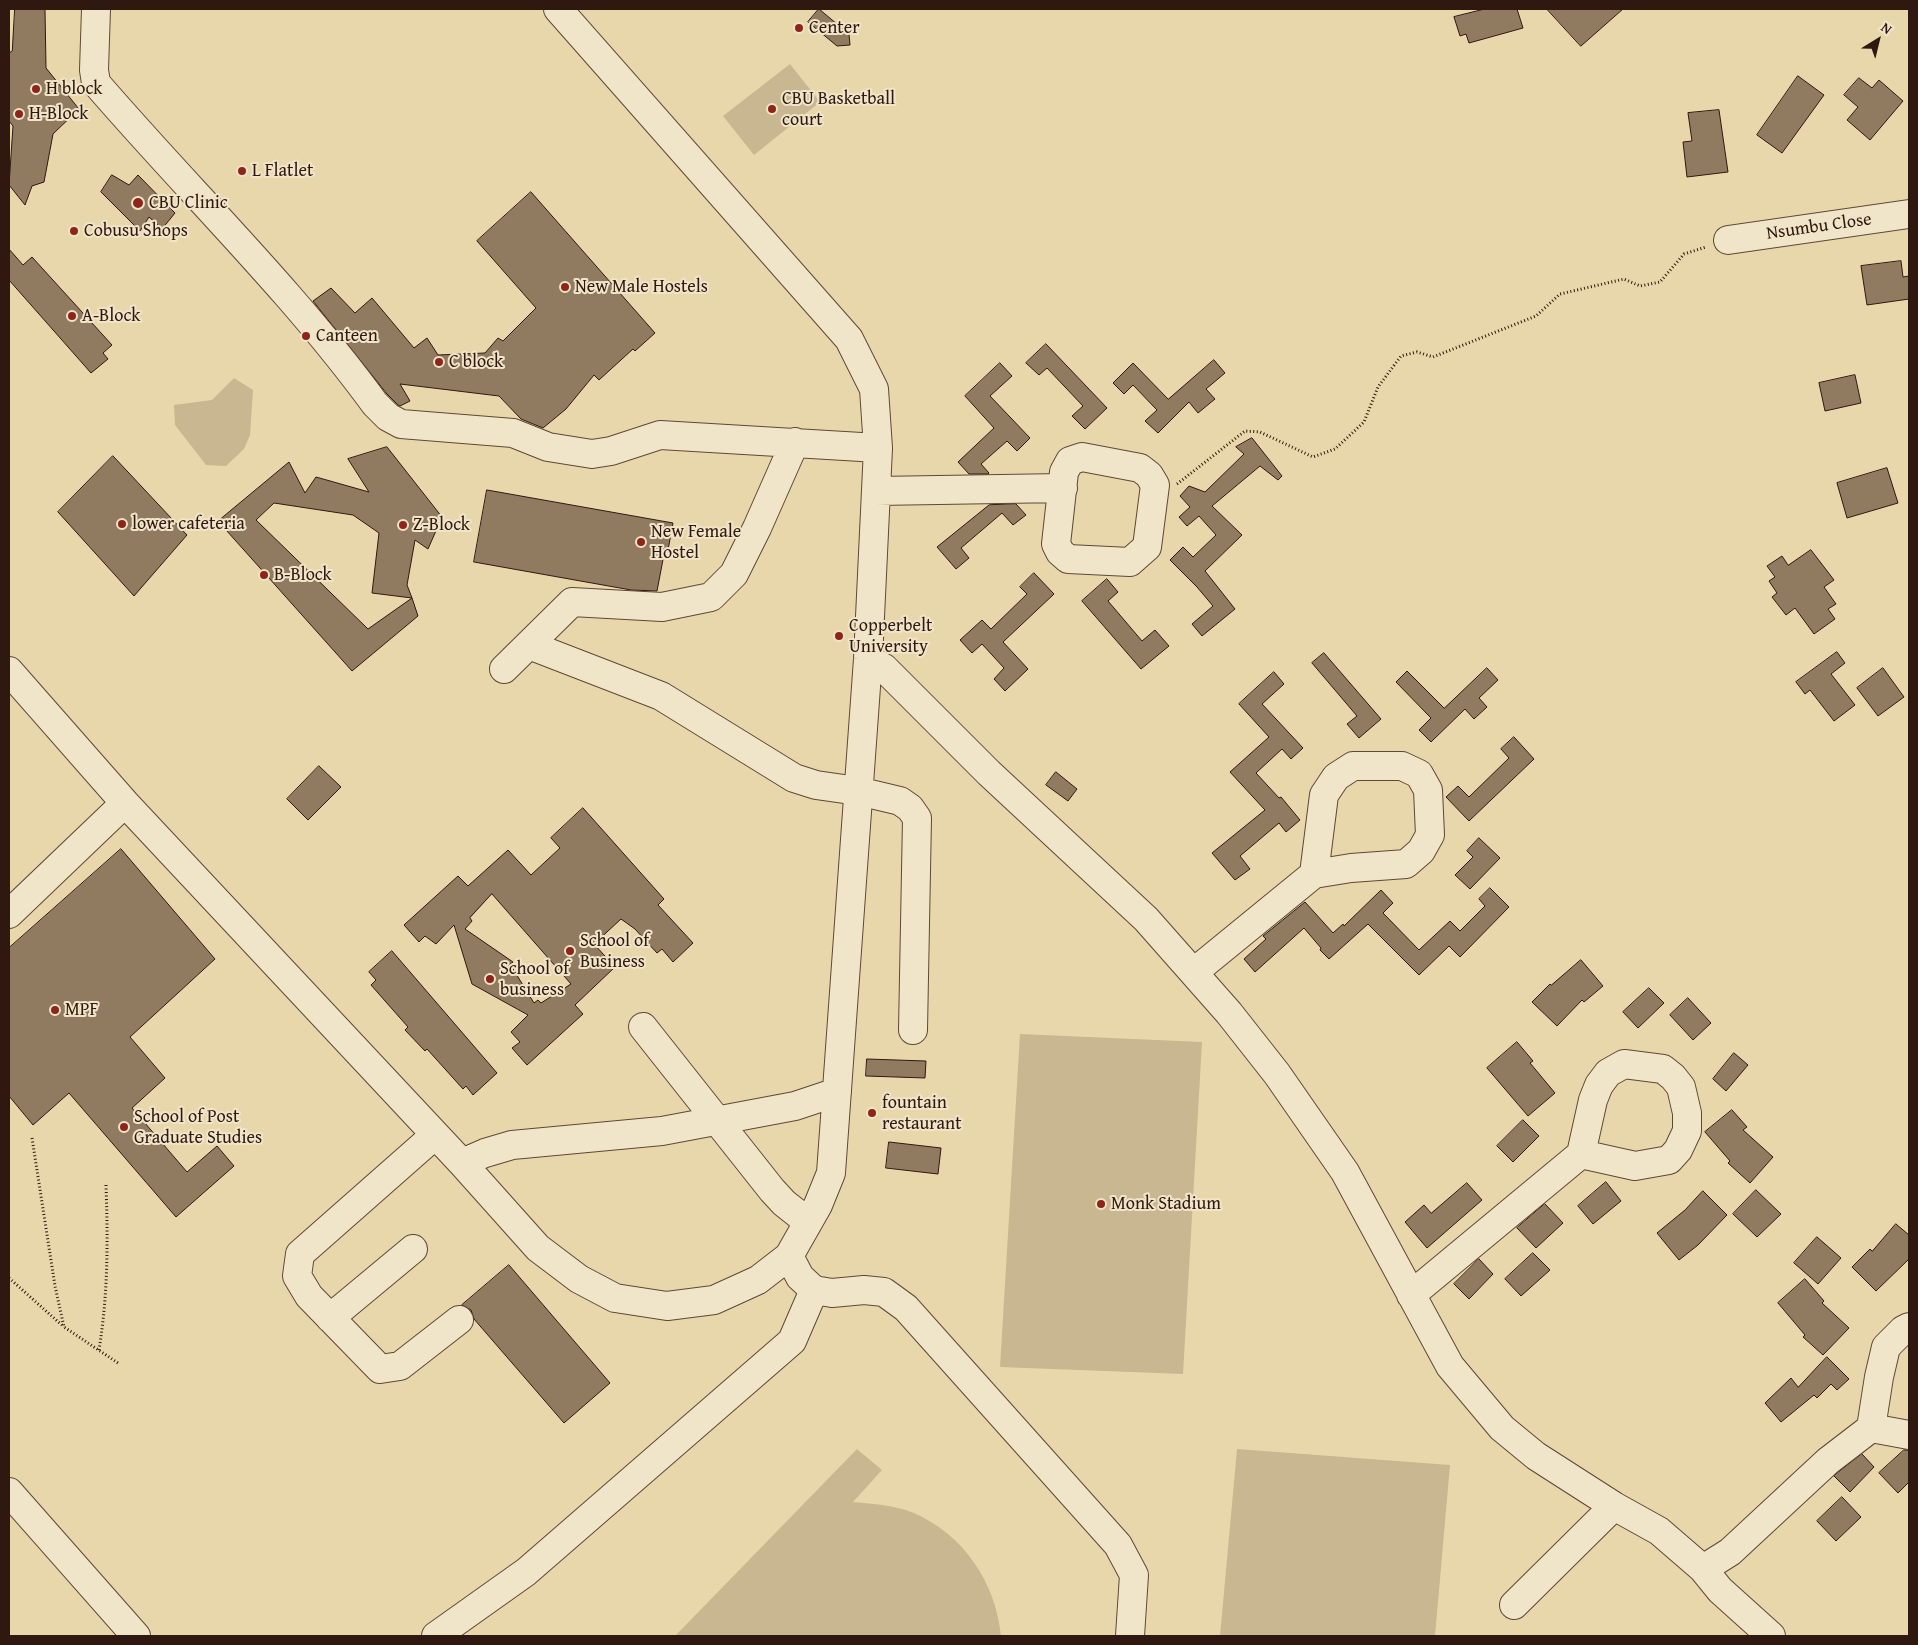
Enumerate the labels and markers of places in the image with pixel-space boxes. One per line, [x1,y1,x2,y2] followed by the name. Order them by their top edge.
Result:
[809,17,860,39] place label: Center
[793,22,805,34] marker: Center
[46,78,102,100] place label: H block
[30,83,42,95] marker: H block
[782,88,895,130] place label: CBU Basketball court
[29,103,88,125] place label: H-Block
[766,103,778,115] marker: CBU Basketball court
[13,108,25,120] marker: H-Block
[252,160,313,182] place label: L Flatlet
[236,165,248,177] marker: L Flatlet
[149,192,228,214] place label: CBU Clinic
[131,196,145,210] marker: CBU Clinic
[84,220,188,242] place label: Cobusu Shops
[68,225,80,237] marker: Cobusu Shops
[575,276,708,298] place label: New Male Hostels
[559,281,571,293] marker: New Male Hostels
[82,305,140,327] place label: A-Block
[66,310,78,322] marker: A-Block
[316,325,378,347] place label: Canteen
[300,330,312,342] marker: Canteen
[449,351,503,373] place label: C block
[433,356,445,368] marker: C block
[132,513,245,535] place label: lower cafeteria
[413,514,470,536] place label: Z-Block
[116,518,128,530] marker: lower cafeteria
[397,519,409,531] marker: Z-Block
[651,521,741,564] place label: New Female Hostel
[635,536,647,548] marker: New Female Hostel
[274,564,332,586] place label: B-Block
[258,569,270,581] marker: B-Block
[849,615,932,658] place label: Copperbelt University
[833,630,845,642] marker: Copperbelt University
[580,930,649,972] place label: School of Business
[564,945,576,957] marker: School of Business
[500,958,569,1001] place label: School of business
[484,973,496,985] marker: School of business
[65,999,98,1021] place label: MPF
[49,1004,61,1016] marker: MPF
[882,1092,962,1134] place label: fountain restaurant
[134,1106,262,1148] place label: School of Post Graduate Studies
[866,1107,878,1119] marker: fountain restaurant
[118,1121,130,1133] marker: School of Post Graduate Studies
[1111,1193,1221,1215] place label: Monk Stadium
[1095,1198,1107,1210] marker: Monk Stadium

